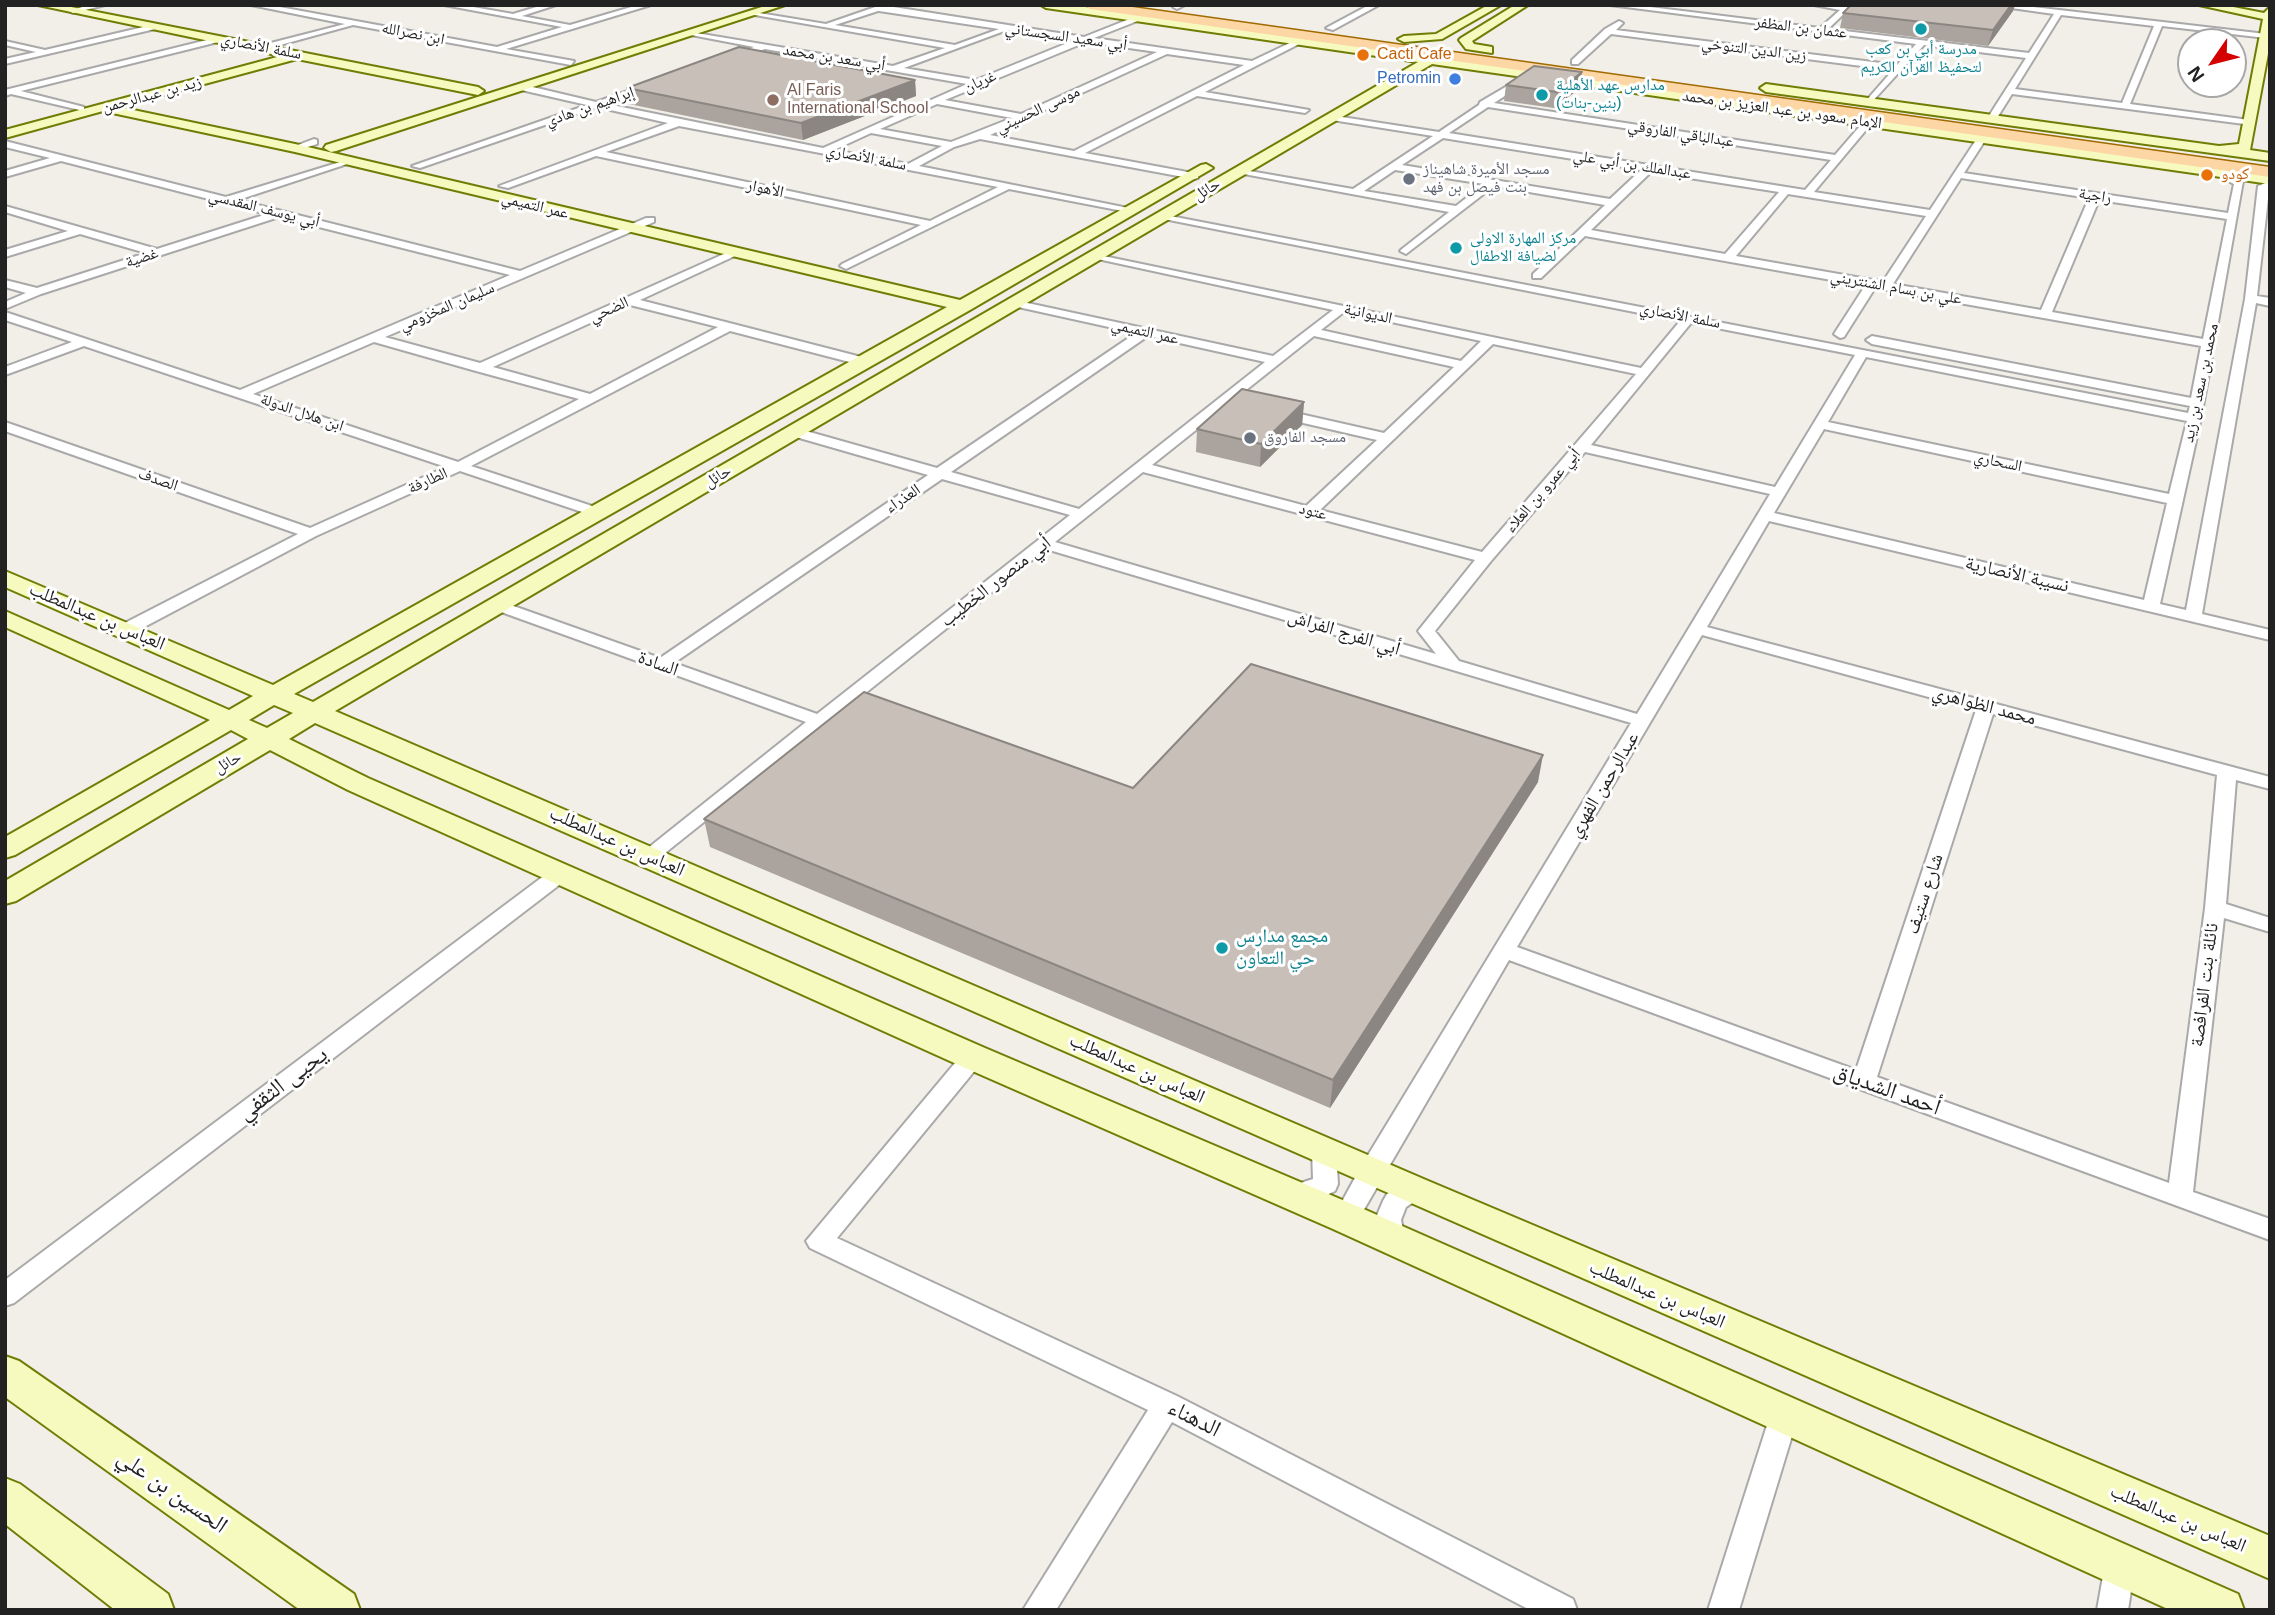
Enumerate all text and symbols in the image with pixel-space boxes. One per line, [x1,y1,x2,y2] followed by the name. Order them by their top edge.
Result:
[1754,13,1848,43] street label: عثمان بن المظفر
[380,19,446,49] street label: ابن نصرالله
[1004,19,1128,55] street label: أبي سعيد السجستاني
[1913,21,1929,37] marker: مدرسة أبي بن كعب لتحفيظ القرآن الكريم
[2177,28,2247,98] north arrow
[219,30,303,64] street label: سلمة الأنصاري
[1700,34,1808,66] street label: زين الدين التنوخي
[782,40,886,76] street label: أبي سعد بن محمد
[1860,40,1982,78] place label: مدرسة أبي بن كعب لتحفيظ القرآن الكريم
[1377,45,1452,65] place label: Cacti Cafe
[1355,47,1371,63] marker: Cacti Cafe
[2183,63,2209,86] text: N
[961,67,999,97] street label: غريان
[1377,69,1441,89] place label: Petromin
[1447,71,1463,87] marker: Petromin
[100,73,204,117] street label: زيد بن عبدالرحمن
[1556,76,1665,114] place label: مدارس عهد الأهلية (بنين-بنات)
[787,81,928,119] place label: Al Faris International School
[993,82,1083,138] street label: موسى الحسيني
[543,83,637,131] street label: إبراهيم بن هادي
[1681,86,1883,134] street label: الإمام سعود بن عبد العزيز بن محمد
[1534,87,1550,103] marker: مدارس عهد الأهلية (بنين-بنات)
[765,92,781,108] marker: Al Faris International School
[1627,116,1735,152] street label: عبدالباقي الفاروقي
[824,141,908,175] street label: سلمة الأنصاري
[1572,146,1692,184] street label: عبدالملك بن أبي علي
[1423,160,1550,198] place label: مسجد الأميرة شاهيناز بنت فيصل بن فهد
[2221,165,2249,185] place label: كودو
[2199,167,2215,183] marker: كودو
[1401,171,1417,187] marker: مسجد الأميرة شاهيناز بنت فيصل بن فهد
[1190,175,1224,205] street label: حائل
[745,176,785,202] street label: الأهوار
[2077,184,2113,208] street label: راجية
[206,186,322,232] street label: أبي يوسف المقدسي
[499,188,571,224] street label: عمر التميمي
[1470,229,1576,267] place label: مركز المهارة الاولى لضيافة الاطفال
[1448,240,1464,256] marker: مركز المهارة الاولى لضيافة الاطفال
[123,244,161,272] street label: غضية
[1829,267,1963,309] street label: علي بن بسام الشنتريني
[397,278,497,336] street label: سليمان المخزومي
[586,293,632,327] street label: الضحي
[1638,299,1722,333] street label: سلمة الأنصاري
[1342,300,1394,328] street label: الديوانية
[1109,315,1181,349] street label: عمر التميمي
[2179,322,2223,444] street label: محمد بن سعد بن زيد
[258,390,346,436] street label: ابن هلال الدولة
[1264,428,1346,448] place label: مسجد الفاروق
[1242,430,1258,446] marker: مسجد الفاروق
[1501,445,1585,537] street label: أبي عمرو بن العلاء
[1972,448,2024,476] street label: السحاري
[701,462,735,492] street label: حائل
[136,464,180,496] street label: الصدف
[405,464,451,498] street label: الطارفة
[882,480,924,518] street label: العذراء
[1297,499,1329,525] street label: عتود
[936,532,1056,632] street label: أبي منصور الخطيب
[1963,552,2071,598] street label: نسيبة الأنصارية
[26,578,168,656] street label: العباس بن عبدالمطلب
[1285,605,1403,661] street label: أبي الفرج الفراش
[635,646,681,682] street label: السادة
[1930,681,2038,731] street label: محمد الظواهري
[1564,728,1644,842] street label: عبدالرحمن الفهري
[211,748,245,778] street label: حائل
[546,802,688,882] street label: العباس بن عبدالمطلب
[1901,851,1949,937] street label: شارع ستيف
[2186,922,2224,1048] street label: نائلة بنت الفرافصة
[1236,926,1328,970] place label: مجمع مدارس حي التعاون
[1214,940,1230,956] marker: مجمع مدارس حي التعاون
[1066,1029,1208,1109] street label: العباس بن عبدالمطلب
[232,1041,334,1127] street label: يحيى الثقفي
[1830,1058,1944,1122] street label: أحمد الشدياق
[1586,1256,1728,1334] street label: العباس بن عبدالمطلب
[1163,1394,1225,1444] street label: الدهناء
[112,1444,232,1540] street label: الحسين بن علي
[2107,1480,2249,1558] street label: العباس بن عبدالمطلب

